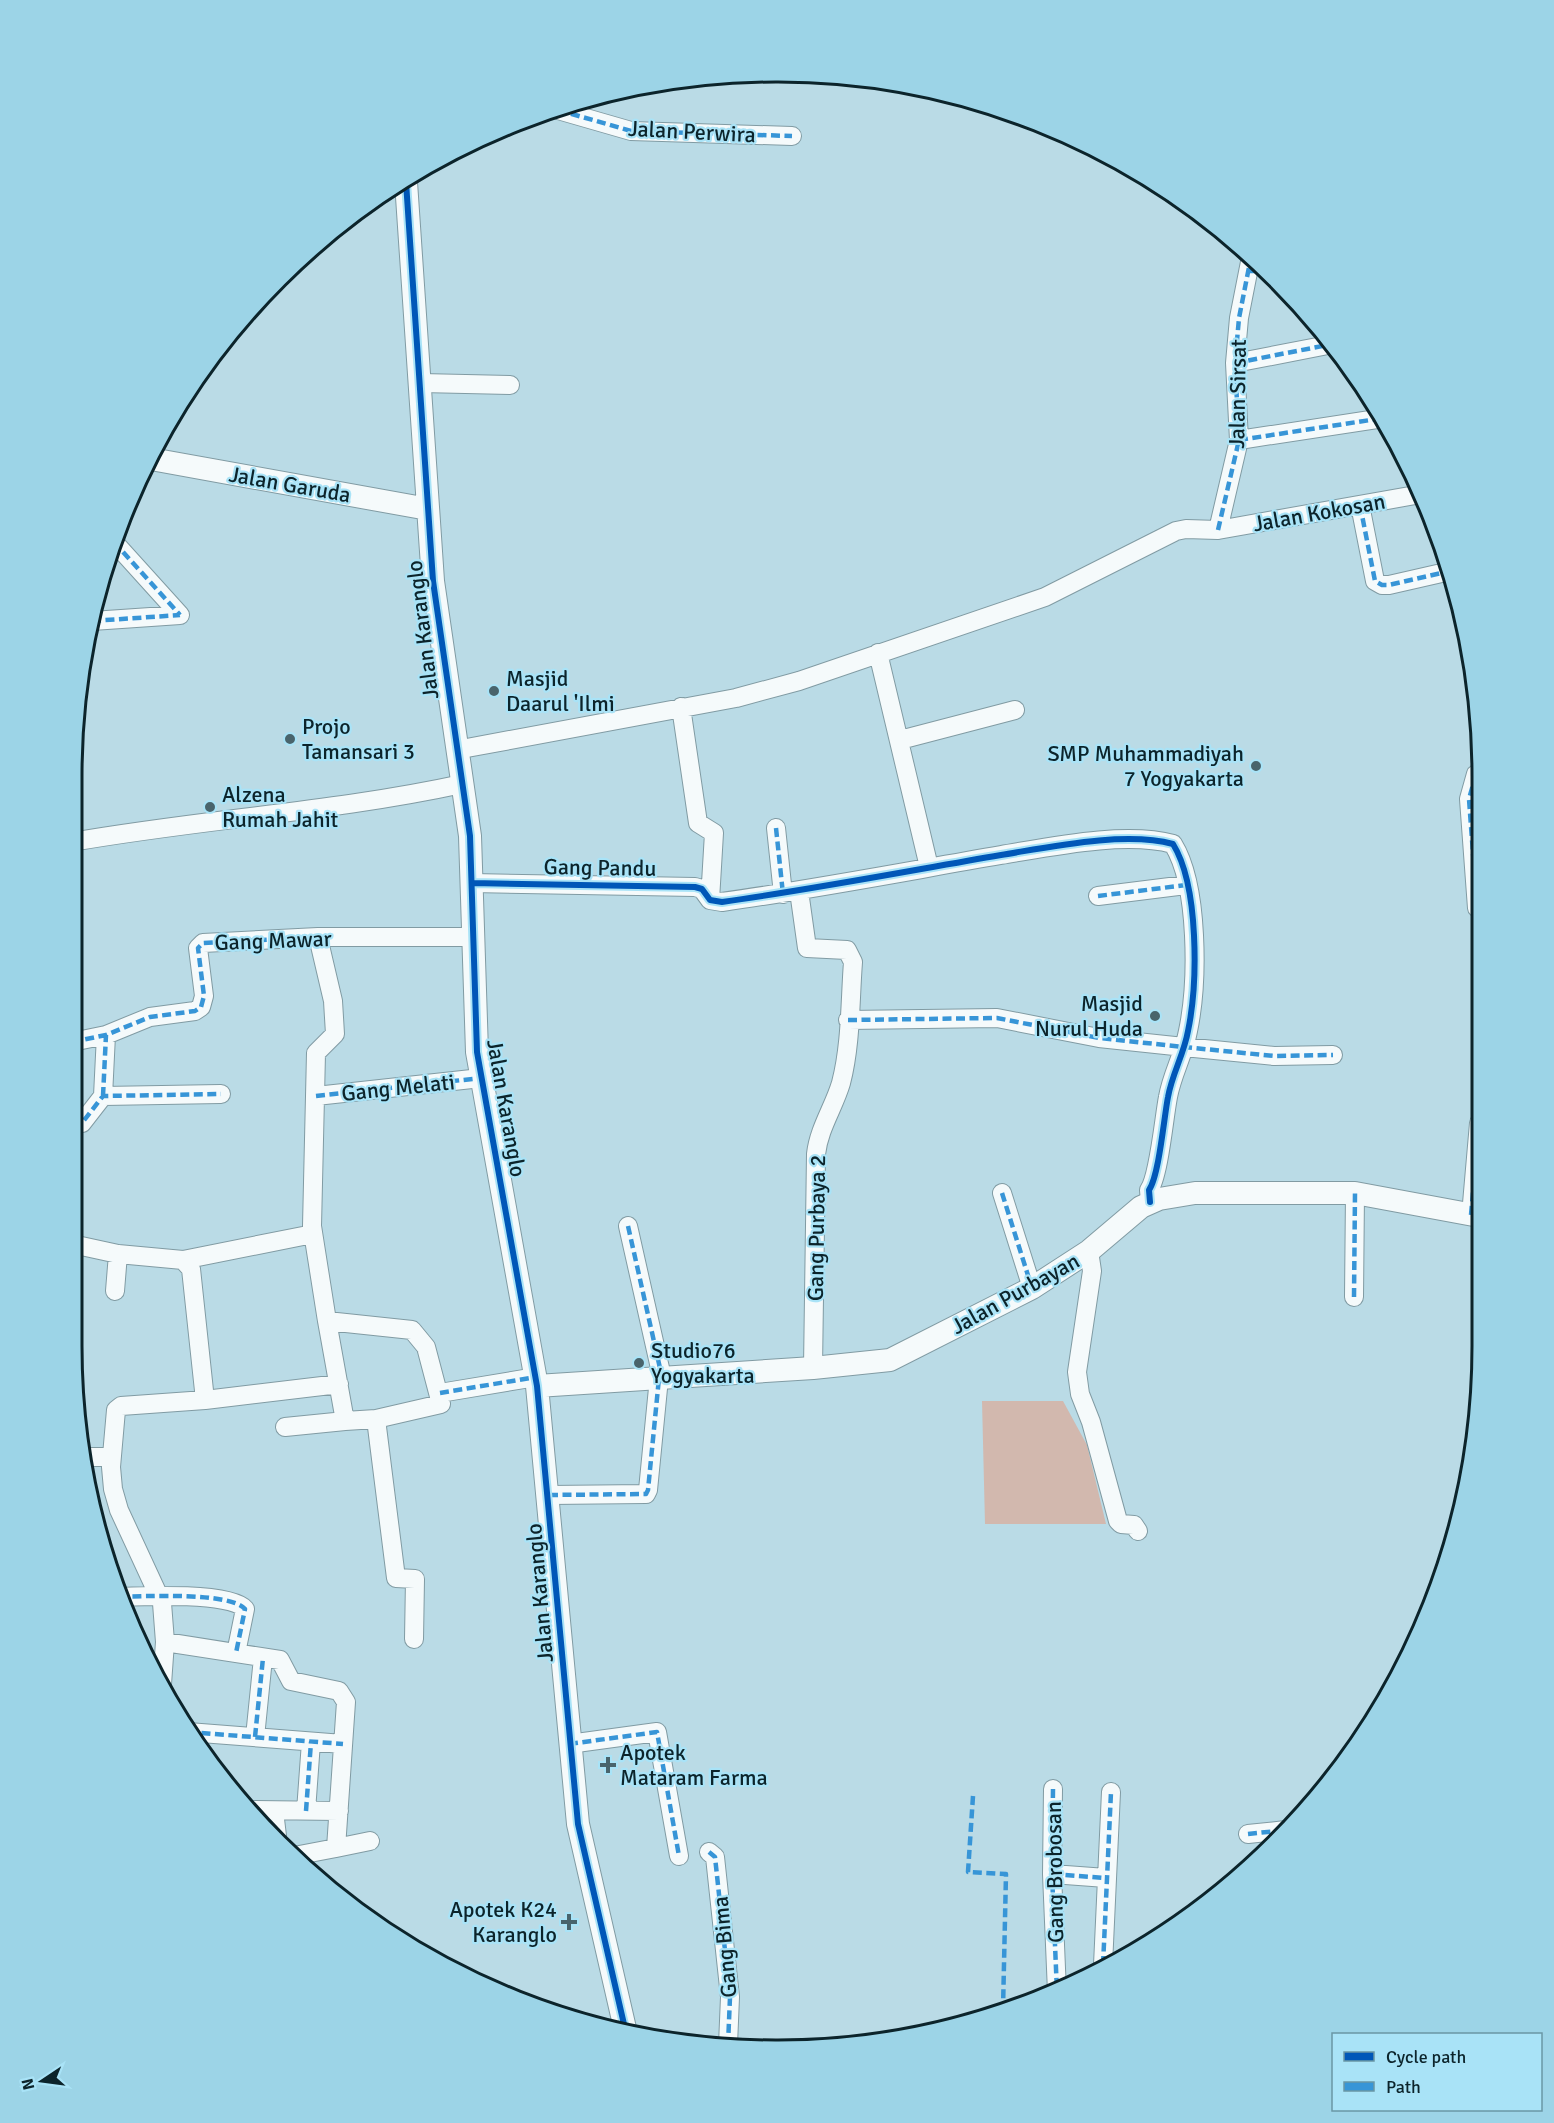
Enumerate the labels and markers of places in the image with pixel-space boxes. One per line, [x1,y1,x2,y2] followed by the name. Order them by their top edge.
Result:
[506,665,615,717] place label: Masjid Daarul 'Ilmi
[487,684,501,698] marker: Masjid Daarul 'Ilmi
[302,713,415,765] place label: Projo Tamansari 3
[283,732,297,746] marker: Projo Tamansari 3
[1047,740,1244,792] place label: SMP Muhammadiyah 7 Yogyakarta
[1249,759,1263,773] marker: SMP Muhammadiyah 7 Yogyakarta
[222,781,339,833] place label: Alzena Rumah Jahit
[203,800,217,814] marker: Alzena Rumah Jahit
[1035,990,1143,1042] place label: Masjid Nurul Huda
[1148,1009,1162,1023] marker: Masjid Nurul Huda
[651,1337,755,1389] place label: Studio76 Yogyakarta
[632,1356,646,1370] marker: Studio76 Yogyakarta
[620,1739,768,1791] place label: Apotek Mataram Farma
[601,1758,615,1772] marker: Apotek Mataram Farma
[449,1896,557,1948] place label: Apotek K24 Karanglo
[562,1915,576,1929] marker: Apotek K24 Karanglo

